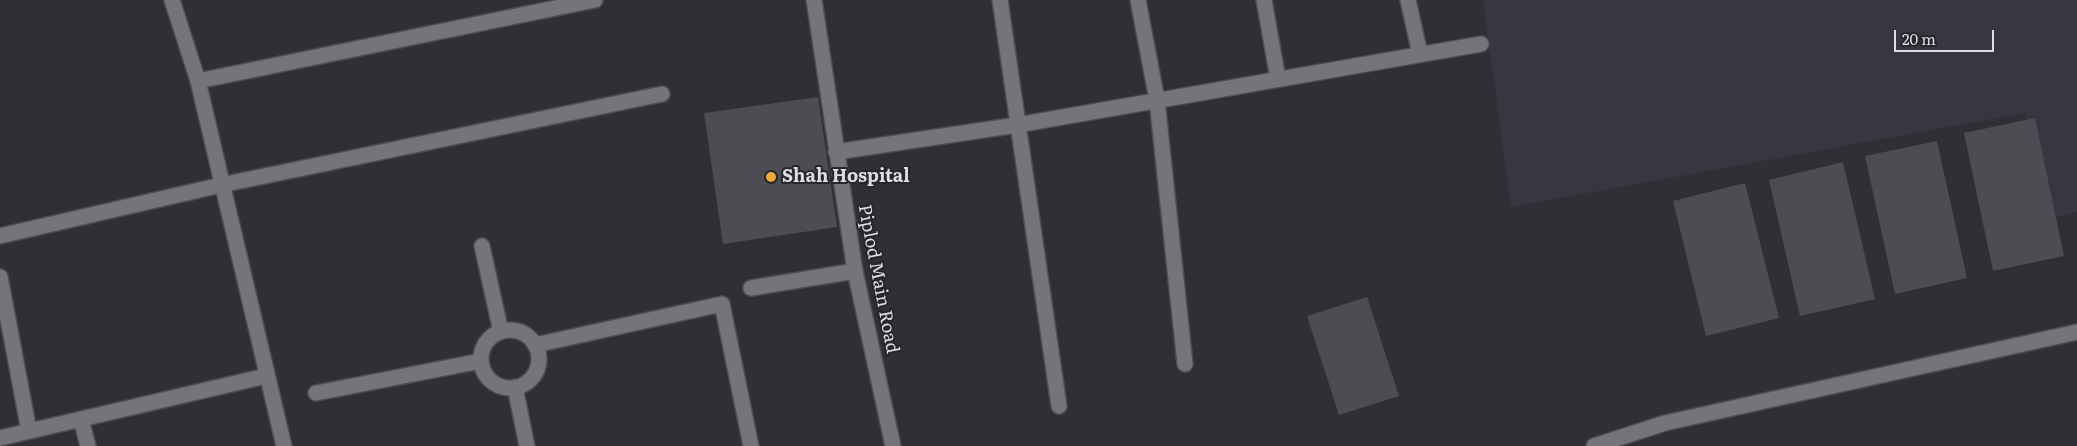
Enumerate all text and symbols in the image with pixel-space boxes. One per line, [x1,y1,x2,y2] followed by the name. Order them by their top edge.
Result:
[1897,20,1997,52] scale bar
[1902,27,1936,50] text: 20 m
[782,166,910,188] place label: Shah Hospital
[764,170,778,184] marker: Shah Hospital
[853,203,903,355] street label: Piplod Main Road

